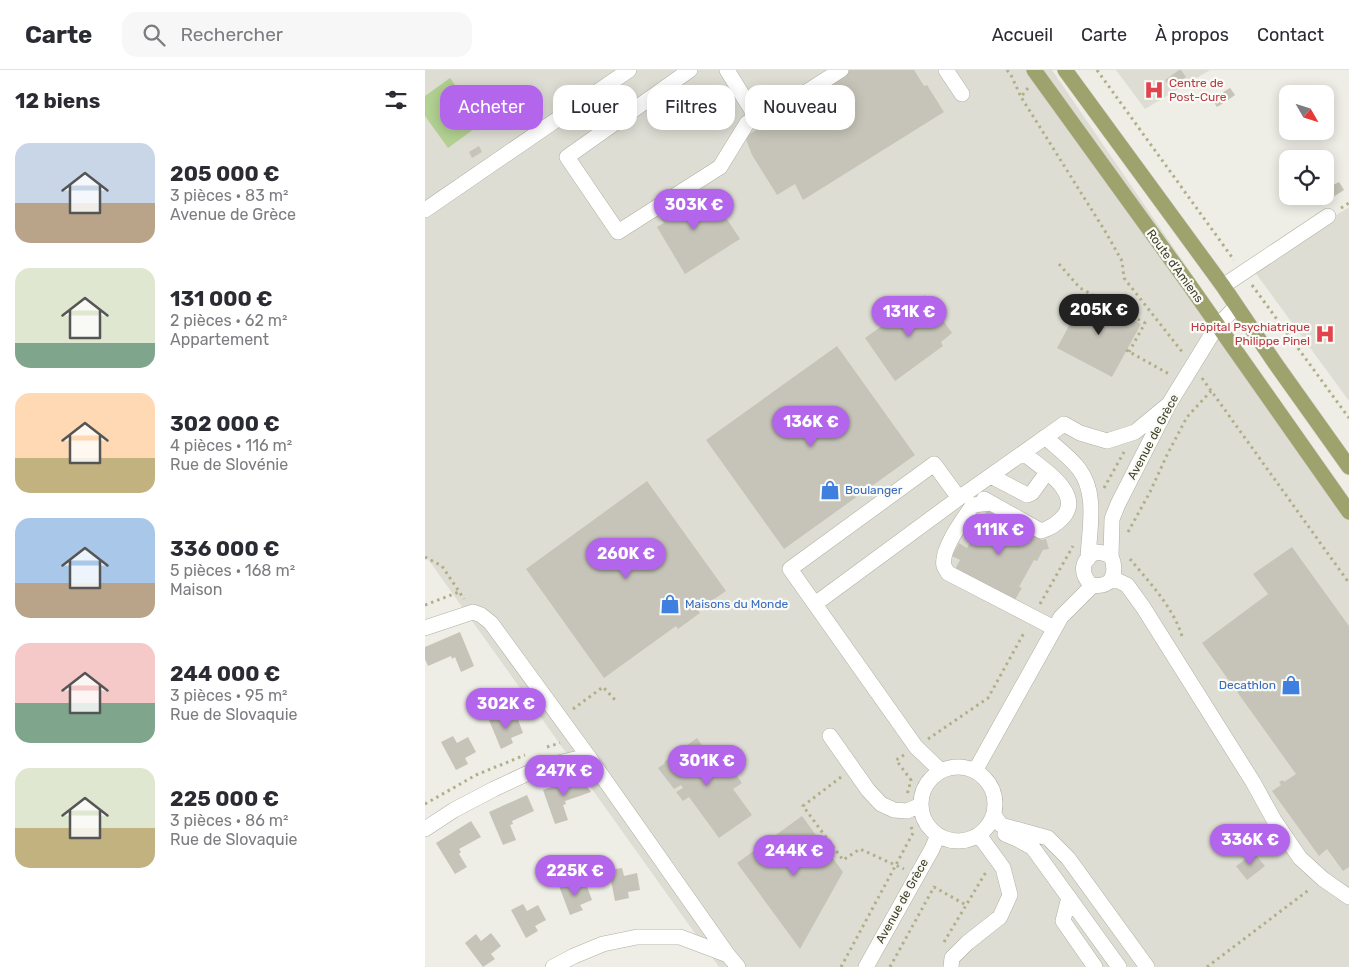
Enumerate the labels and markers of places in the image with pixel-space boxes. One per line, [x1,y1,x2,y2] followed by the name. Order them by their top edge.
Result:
[1169,76,1227,104] place label: Centre de Post-Cure
[1143,79,1165,101] hospital icon: Centre de Post-Cure
[653,189,735,231] pin: 303K €
[1058,294,1140,336] pin: 205K €
[868,296,950,338] pin: 131K €
[1191,320,1310,348] place label: Hôpital Psychiatrique Philippe Pinel
[1314,323,1336,345] hospital icon: Hôpital Psychiatrique Philippe Pinel
[770,406,852,448] pin: 136K €
[819,479,841,501] shop icon: Boulanger
[845,483,903,497] place label: Boulanger
[958,514,1040,556] pin: 111K €
[585,538,667,580] pin: 260K €
[659,593,681,615] shop icon: Maisons du Monde
[685,597,789,611] place label: Maisons du Monde
[1280,674,1302,696] shop icon: Decathlon
[1219,678,1276,692] place label: Decathlon
[465,688,547,730] pin: 302K €
[666,744,748,787] pin: 301K €
[523,754,605,797] pin: 247K €
[1209,824,1291,866] pin: 336K €
[753,834,835,877] pin: 244K €
[534,854,616,897] pin: 225K €

